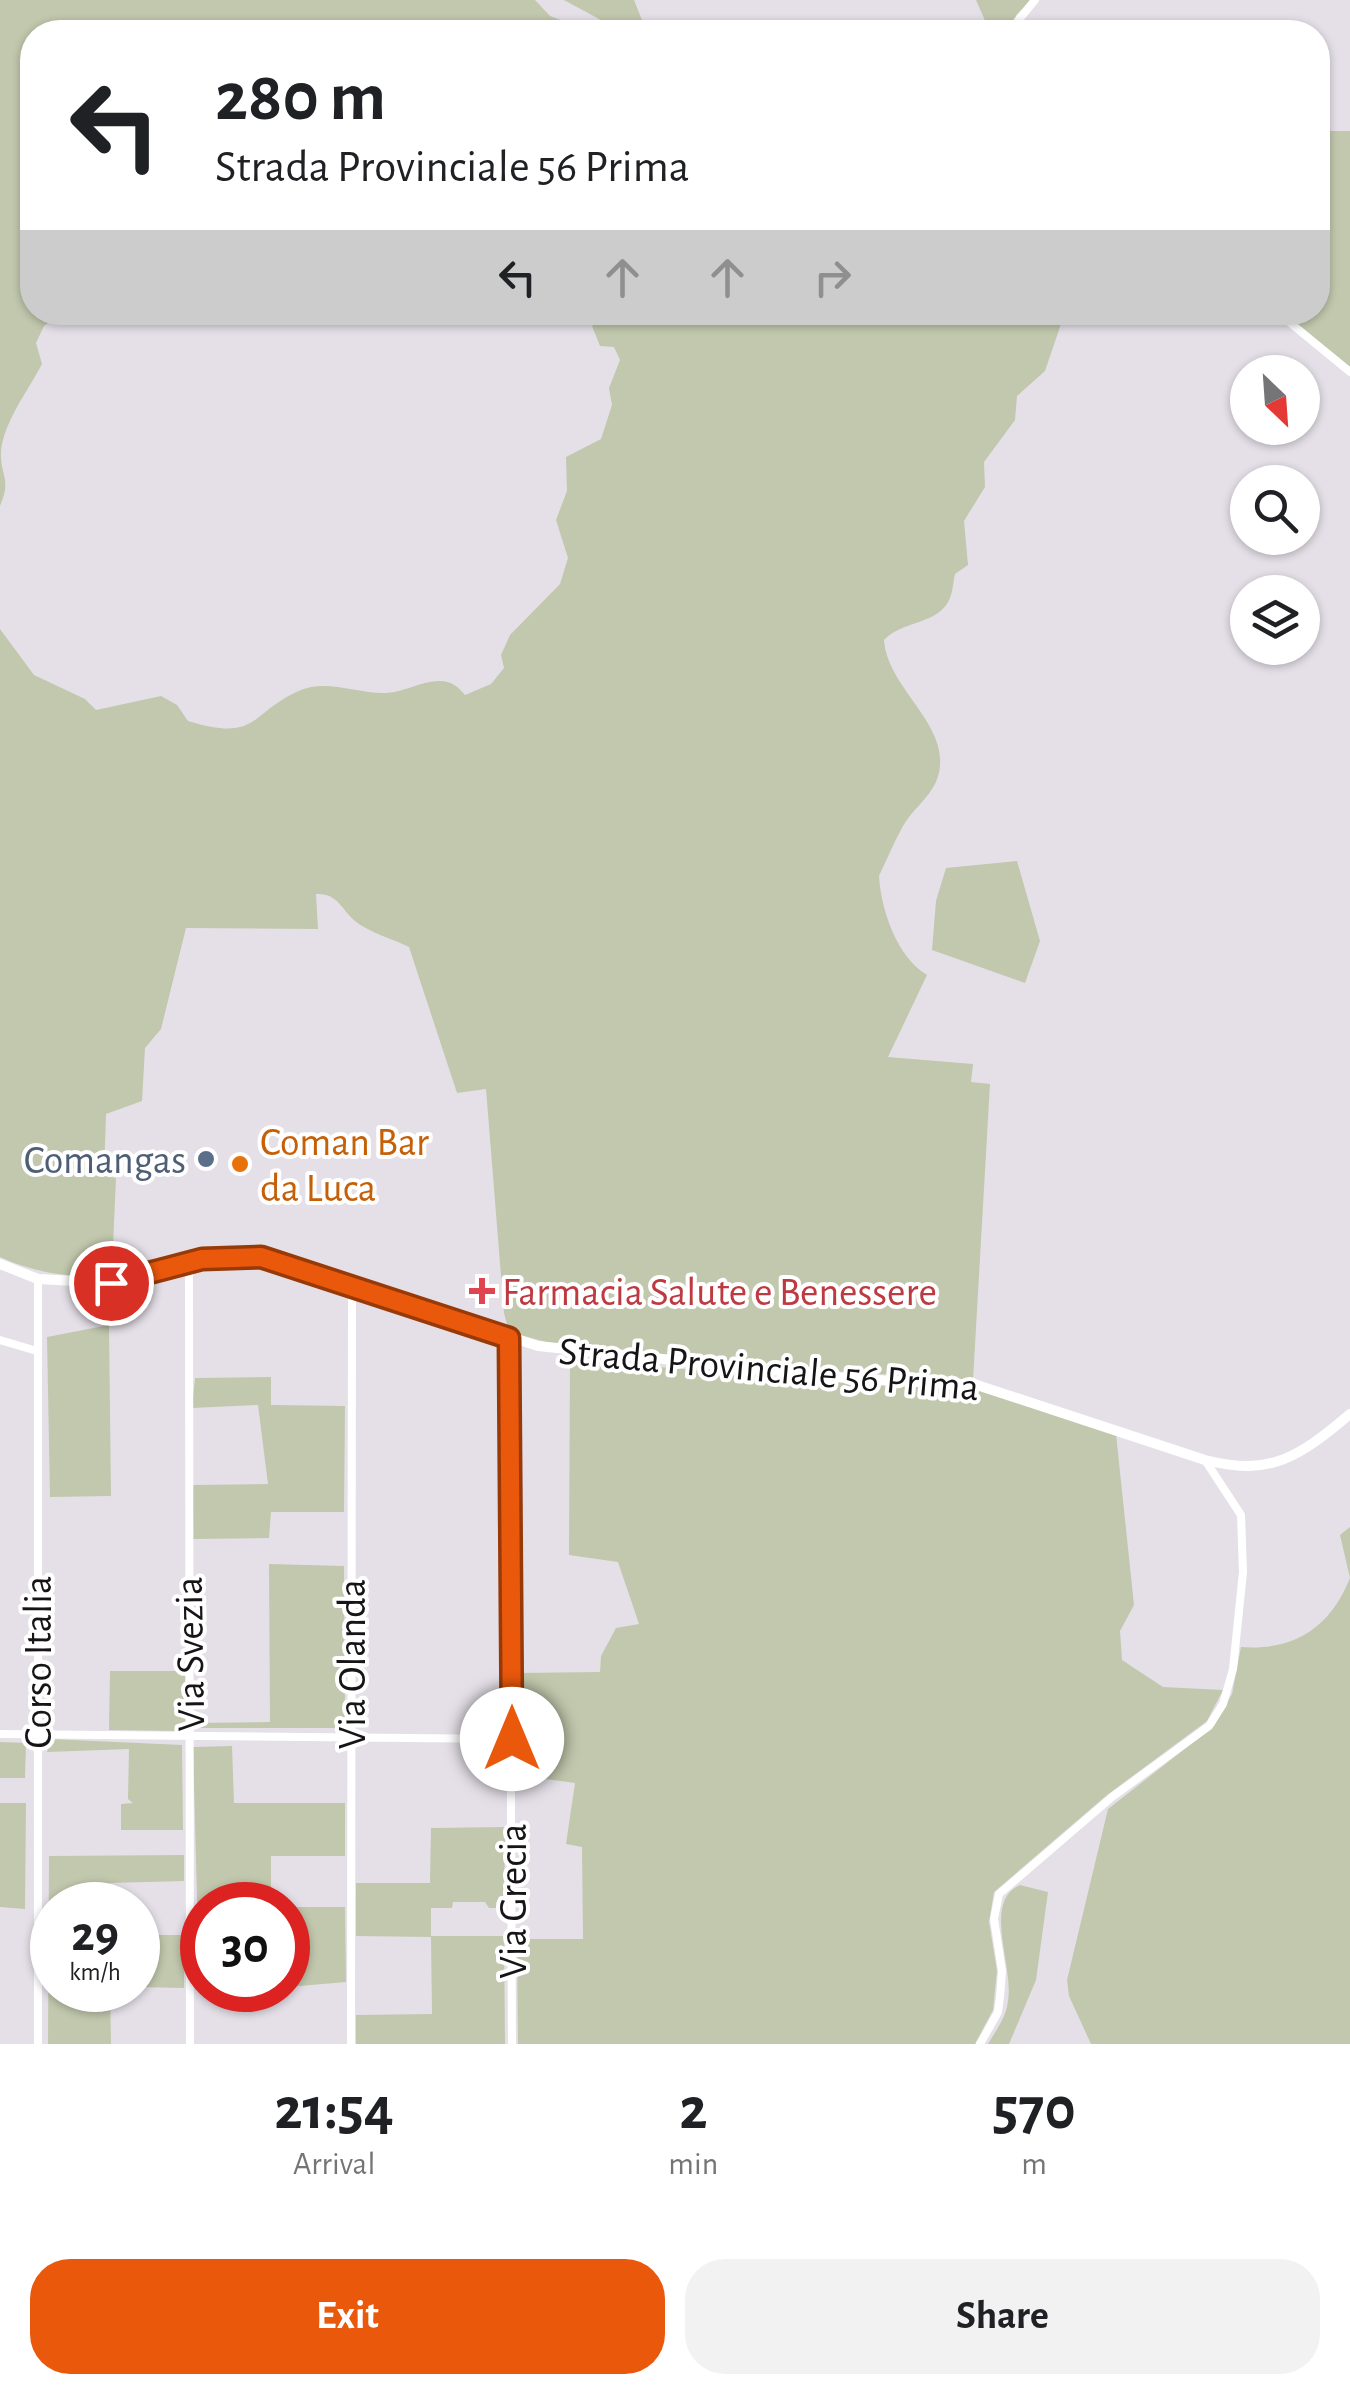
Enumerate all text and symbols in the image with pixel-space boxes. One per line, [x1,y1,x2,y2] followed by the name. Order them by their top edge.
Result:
[50,60,180,190] icon: left
[215,63,386,133] text: 280 m
[215,145,689,190] text: Strada Provinciale 56 Prima
[490,250,545,305] icon: left
[595,250,650,305] icon: ahead
[700,250,755,305] icon: ahead
[805,250,860,305] icon: right
[1230,355,1320,445] north arrow
[1230,355,1320,665] map controls
[1230,465,1320,555] button: search
[1230,575,1320,665] button: layers
[260,1123,429,1209] place label: Coman Bar da Luca
[24,1141,186,1181] place label: Comangas
[195,1148,217,1170] marker: Comangas
[229,1153,251,1175] marker: Coman Bar da Luca
[69,1241,154,1326] pin
[84,1256,139,1311] icon: arrive
[502,1273,937,1313] place label: Farmacia Salute e Benessere
[471,1280,493,1302] marker: Farmacia Salute e Benessere
[557,1332,981,1408] street label: Strada Provinciale 56 Prima
[19,1576,59,1748] street label: Corso Italia
[170,1576,212,1732] street label: Via Svezia
[333,1579,373,1749] street label: Via Olanda
[460,1687,564,1791] position arrow
[494,1823,534,1979] street label: Via Grecia
[180,1882,310,2012] speed limit sign: 30
[71,1910,119,1960] text: 29
[69,1960,121,1985] text: km/h
[274,2080,394,2140] text: 21:54
[679,2080,707,2140] text: 2
[993,2080,1076,2140] text: 570
[293,2148,375,2180] text: Arrival
[668,2148,718,2180] text: min
[1021,2148,1047,2180] text: m
[30,2259,665,2374] button: Exit
[685,2259,1320,2374] button: Share

